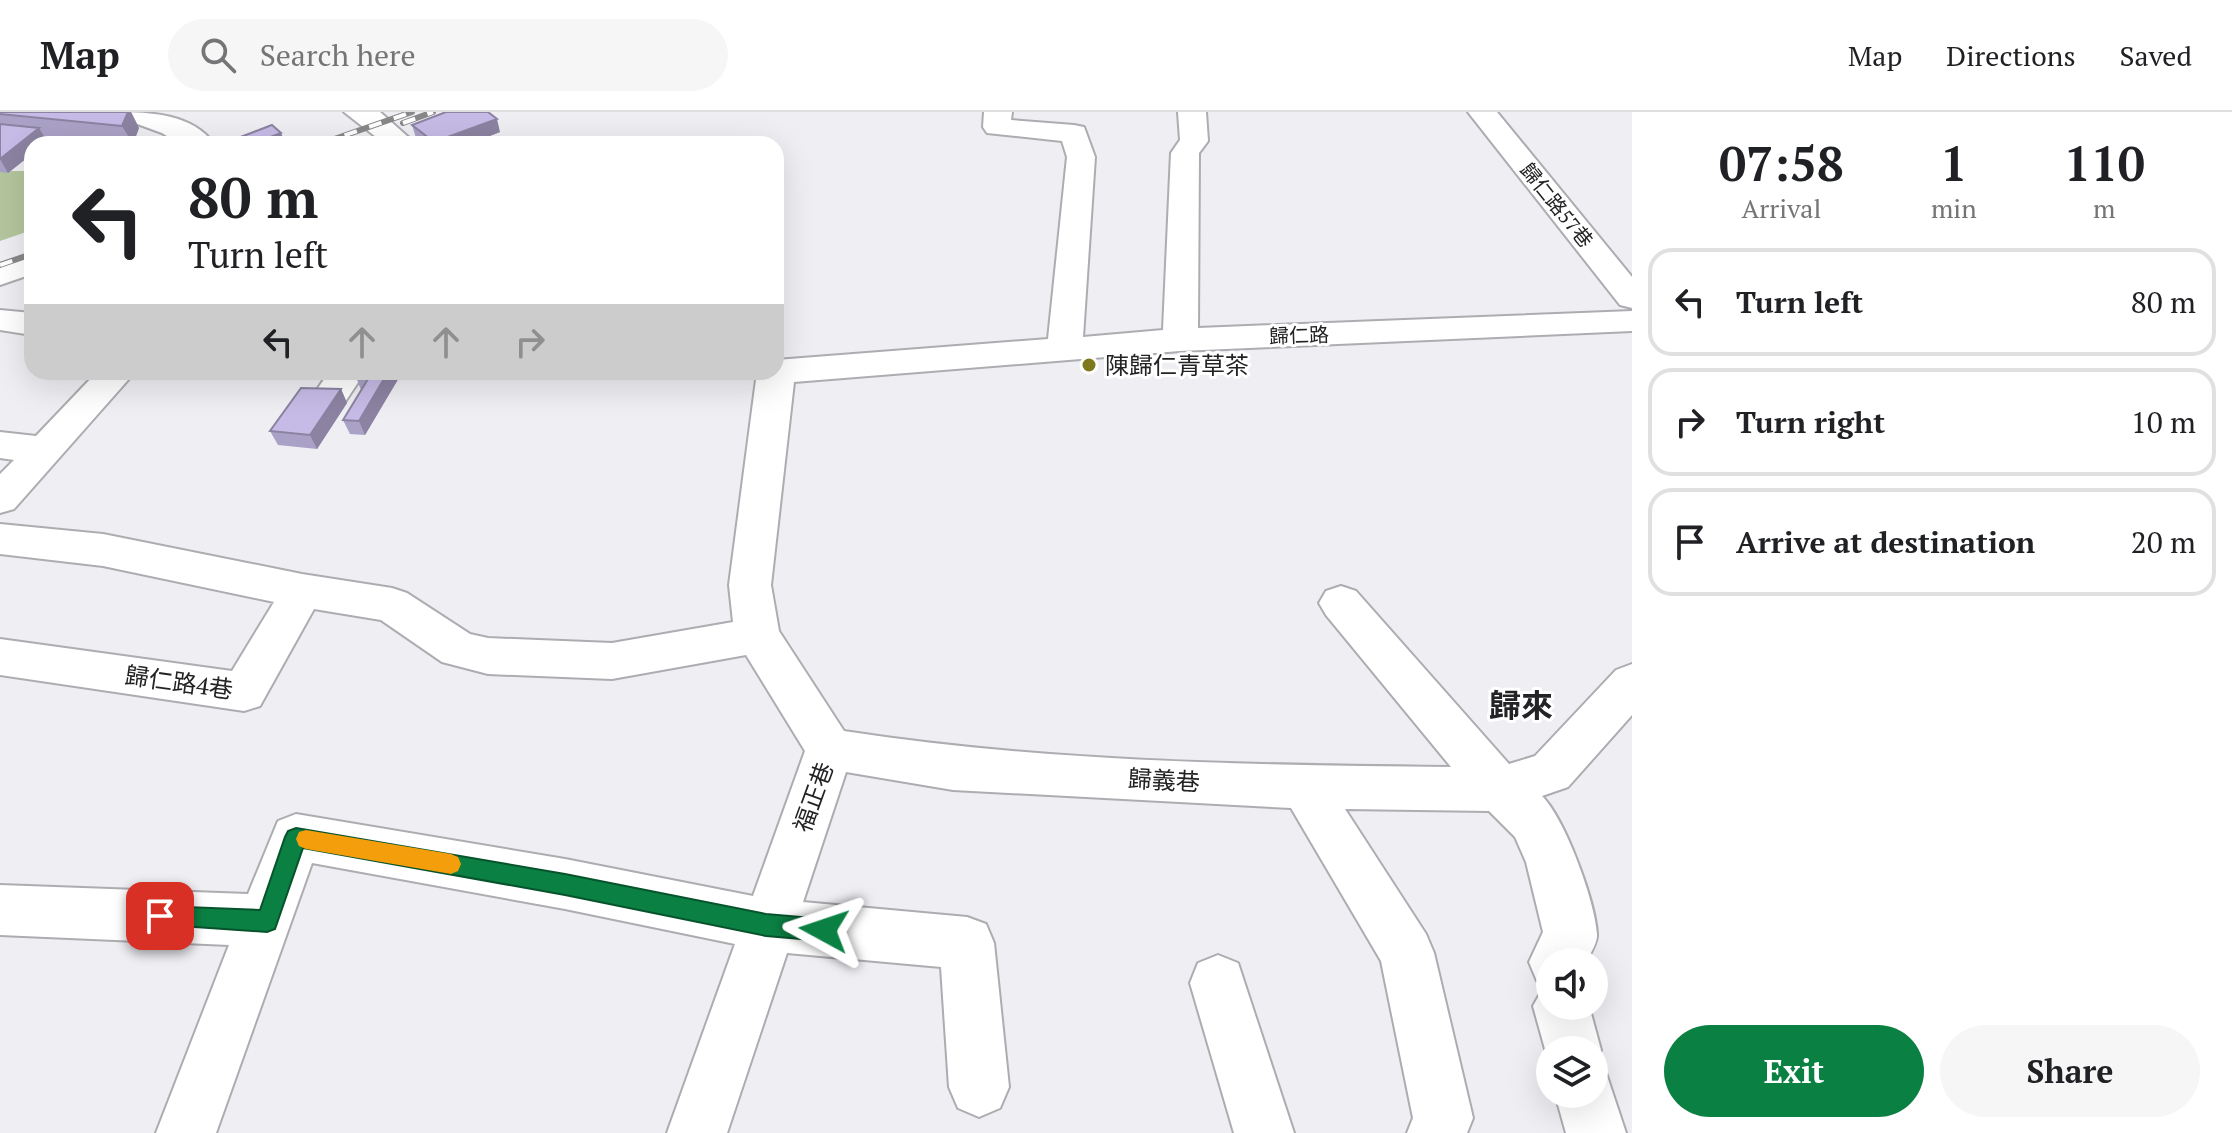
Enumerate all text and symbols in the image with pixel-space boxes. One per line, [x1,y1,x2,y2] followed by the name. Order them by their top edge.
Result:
[168,19,728,91] search box
[40,30,120,80] text: Map
[196,33,240,77] icon: search
[260,35,416,75] text: Search here
[1848,37,1902,74] text: Map
[1946,37,2076,74] text: Directions
[2120,37,2192,74] text: Saved
[1719,131,1844,195] text: 07:58
[1940,131,1967,195] text: 1
[2064,131,2145,195] text: 110
[1515,157,1599,253] street label: 歸仁路57巷
[188,160,318,234] text: 80 m
[56,168,160,272] icon: left
[1742,191,1821,225] text: Arrival
[1931,191,1977,225] text: min
[2093,191,2116,225] text: m
[188,231,328,278] text: Turn left
[1668,280,1712,324] icon: left
[1736,282,1863,322] text: Turn left
[2131,282,2196,322] text: 80 m
[256,320,300,364] icon: left
[340,320,384,364] icon: ahead
[424,320,468,364] icon: ahead
[508,320,552,364] icon: right
[1269,320,1329,350] street label: 歸仁路
[1105,349,1249,381] place label: 陳歸仁青草茶
[1080,356,1098,374] marker: 陳歸仁青草茶
[1668,400,1712,444] icon: right
[1736,402,1885,442] text: Turn right
[2131,402,2196,442] text: 10 m
[1668,520,1712,564] icon: arrive
[1736,522,2035,562] text: Arrive at destination
[2131,522,2196,562] text: 20 m
[123,659,235,705] street label: 歸仁路4巷
[1489,684,1553,726] district label: 歸來
[786,758,840,836] street label: 福正巷
[1127,762,1201,798] street label: 歸義巷
[126,882,194,950] pin
[782,888,866,972] position arrow
[138,894,182,938] icon: arrive
[1536,948,1608,1108] map controls
[1536,948,1608,1020] button: sound
[1664,1025,1924,1117] button: Exit
[1940,1025,2200,1117] button: Share
[1536,1036,1608,1108] button: layers

